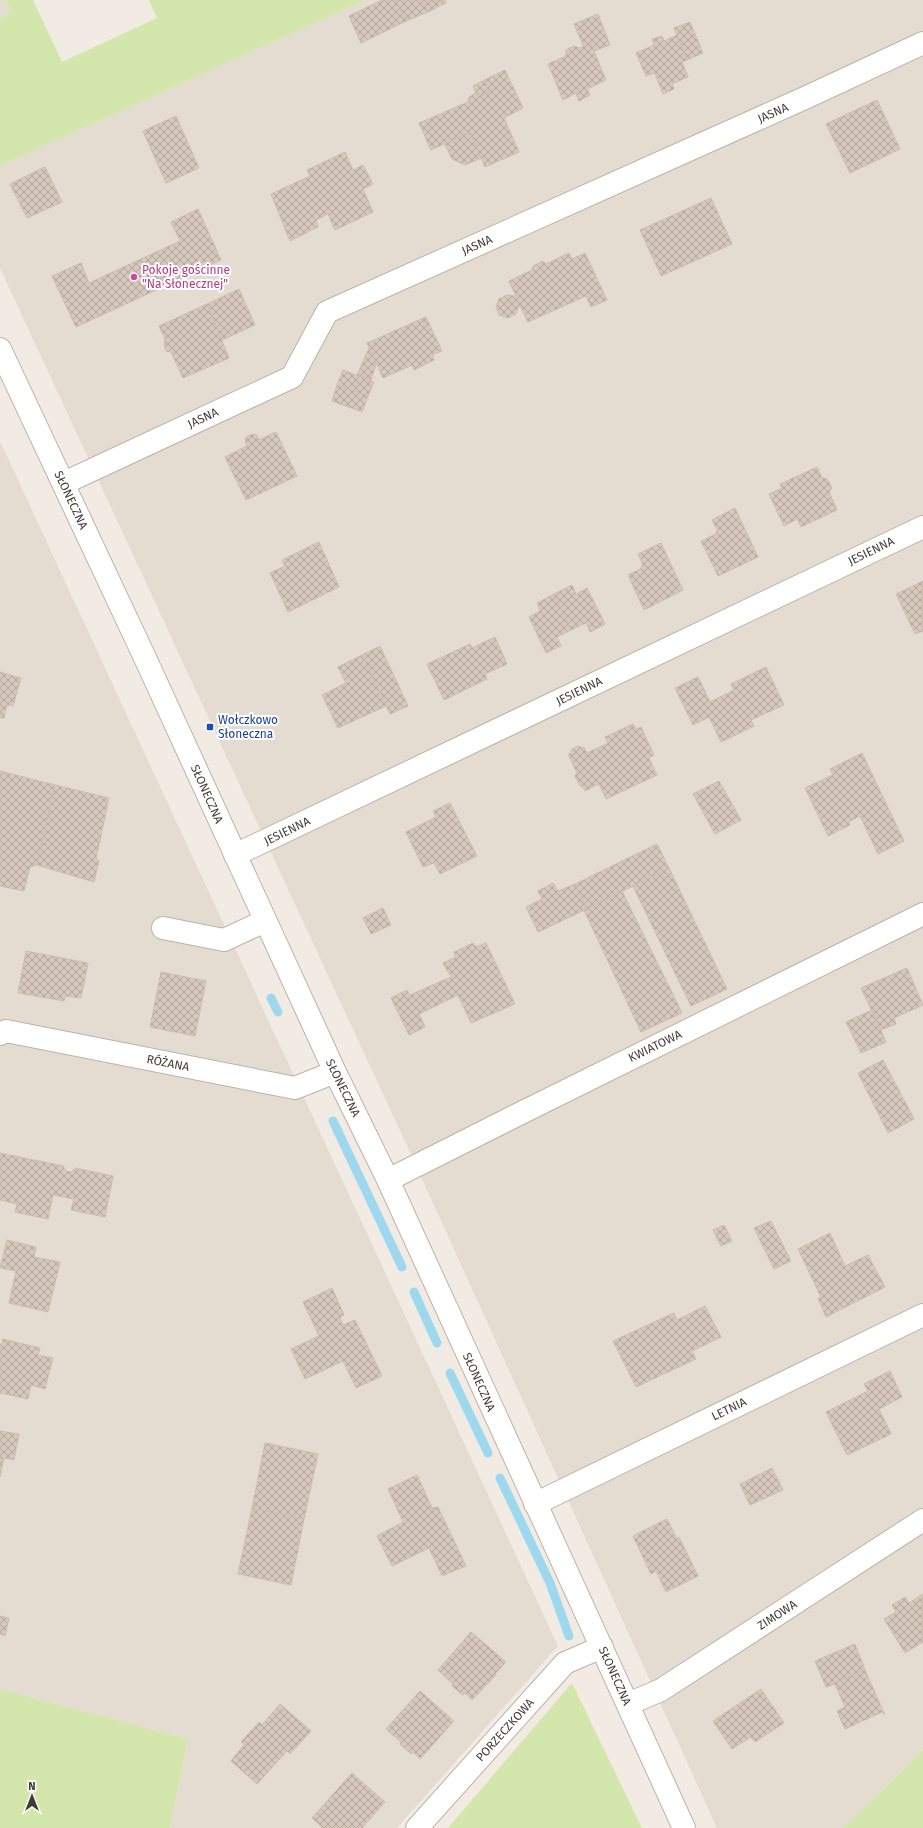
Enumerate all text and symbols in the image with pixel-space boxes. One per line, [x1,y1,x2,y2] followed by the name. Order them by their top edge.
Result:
[755,100,791,126] street label: JASNA
[459,232,495,258] street label: JASNA
[142,263,230,291] place label: Pokoje gościnne "Na Słonecznej"
[129,272,139,282] marker: Pokoje gościnne "Na Słonecznej"
[185,405,221,431] street label: JASNA
[51,469,91,532] street label: SŁONECZNA
[846,534,897,568] street label: JESIENNA
[554,674,605,708] street label: JESIENNA
[218,713,278,741] place label: Wołczkowo Słoneczna
[205,722,215,732] marker: Wołczkowo Słoneczna
[188,762,226,826] street label: SŁONECZNA
[262,814,313,848] street label: JESIENNA
[626,1027,684,1065] street label: KWIATOWA
[145,1051,191,1074] street label: RÓŻANA
[323,1057,363,1119] street label: SŁONECZNA
[460,1350,498,1414] street label: SŁONECZNA
[709,1394,749,1423] street label: LETNIA
[755,1597,799,1633] street label: ZIMOWA
[596,1644,634,1708] street label: SŁONECZNA
[473,1696,537,1764] street label: PORZECZKOWA
[12,1776,52,1816] north arrow
[28,1780,36,1793] text: N

